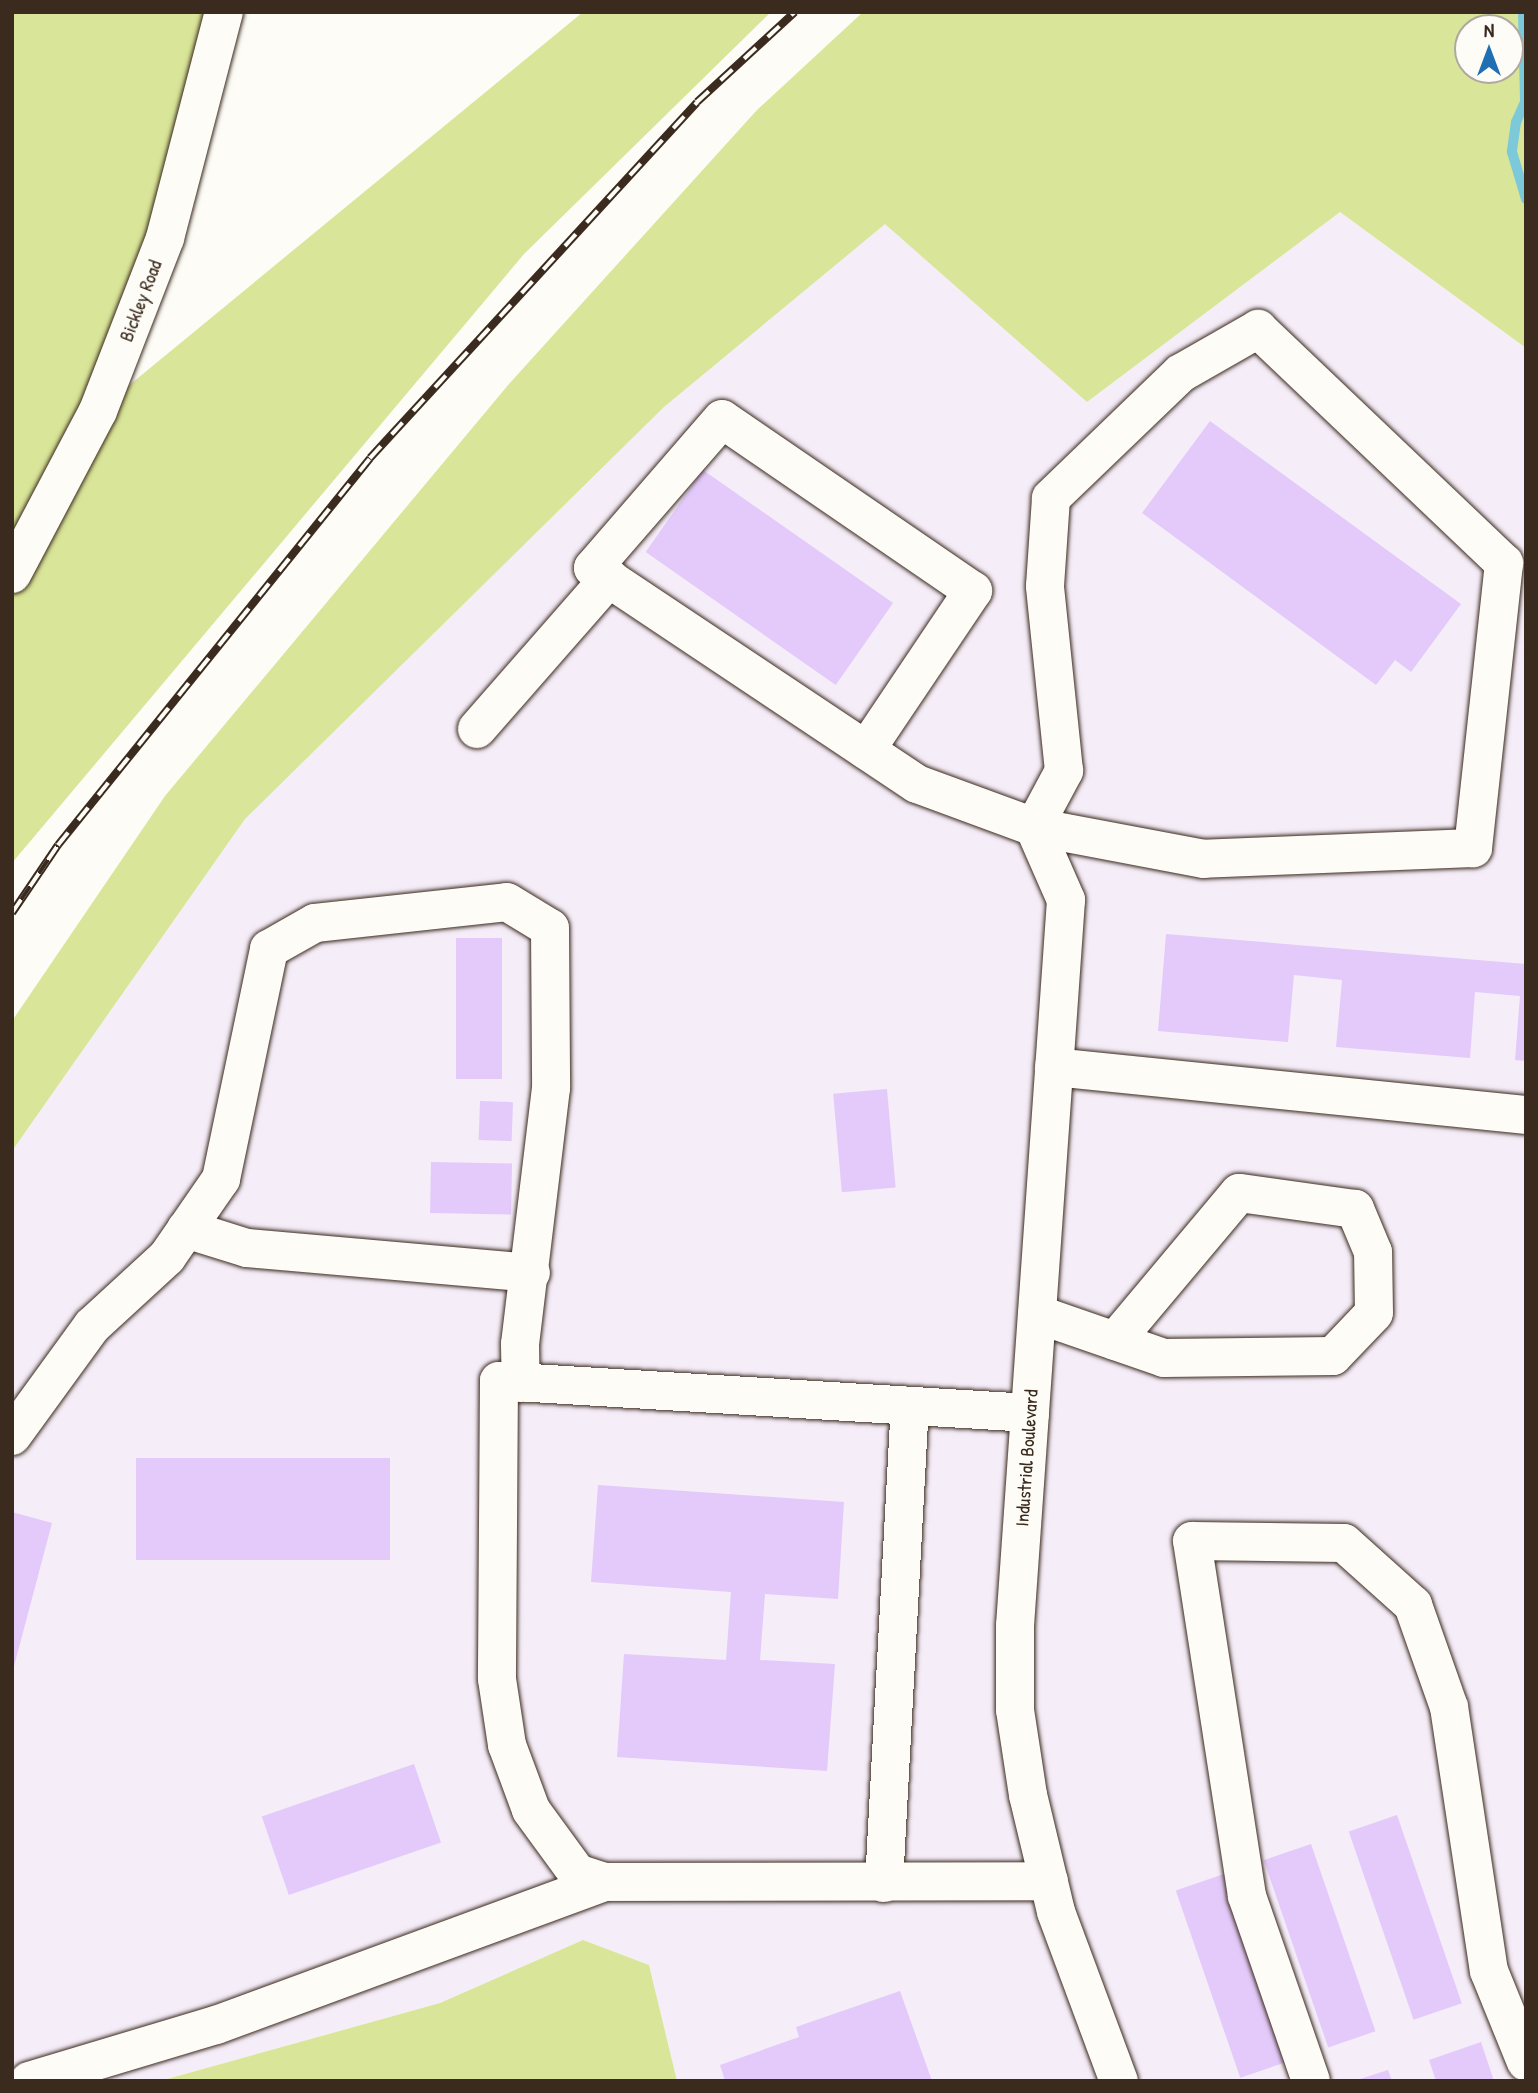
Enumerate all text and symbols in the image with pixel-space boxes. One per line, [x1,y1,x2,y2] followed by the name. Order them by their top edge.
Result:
[1454,14,1524,84] north arrow
[1484,17,1494,43] text: N
[115,257,167,345] street label: Bickley Road
[1011,1389,1043,1527] street label: Industrial Boulevard

